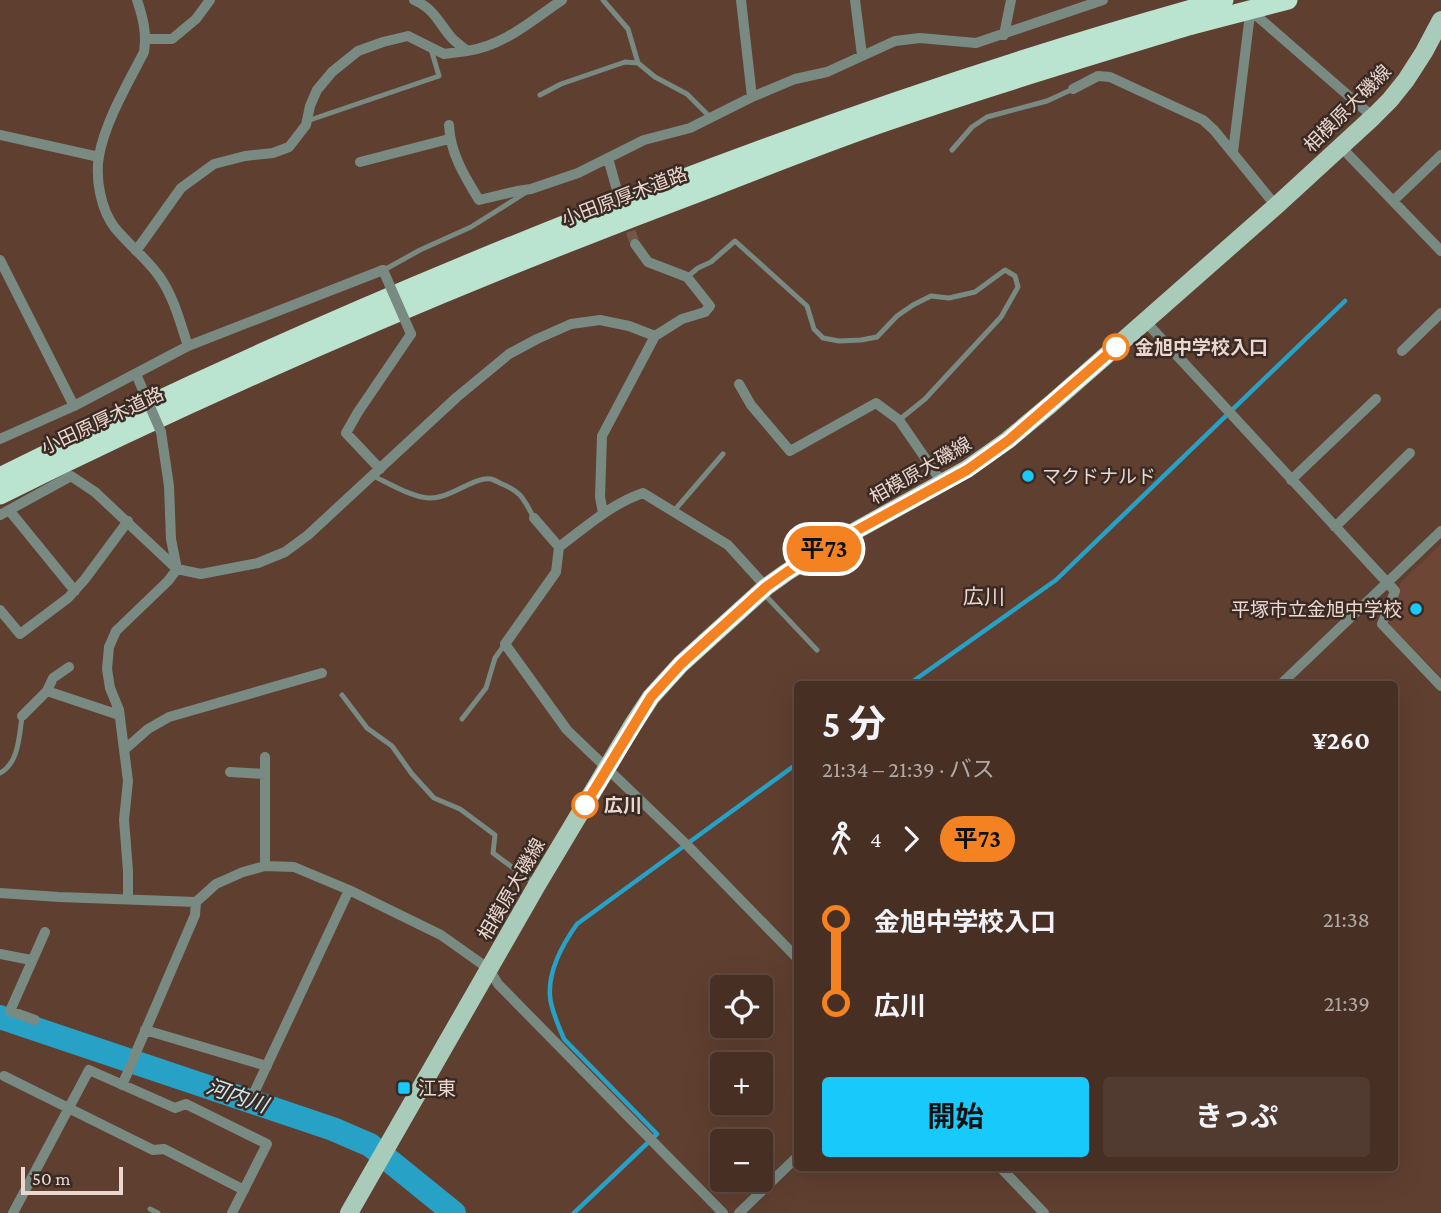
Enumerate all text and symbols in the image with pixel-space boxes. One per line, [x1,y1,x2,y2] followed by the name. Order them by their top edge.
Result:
[1300,61,1395,156] street label: 相模原大磯線
[558,163,690,230] street label: 小田原厚木道路
[1103,334,1129,360] marker: 金旭中学校入口
[1135,337,1268,358] place label: 金旭中学校入口
[37,383,167,458] street label: 小田原厚木道路
[866,433,975,508] street label: 相模原大磯線
[1042,466,1156,487] place label: マクドナルド
[1020,468,1036,484] marker: マクドナルド
[784,526,864,572] line badge: 平73
[800,535,848,562] text: 平73
[963,585,1005,609] district label: 広川
[1231,599,1402,620] place label: 平塚市立金旭中学校
[1408,601,1424,617] marker: 平塚市立金旭中学校
[822,703,886,745] text: 5 分
[1312,726,1370,755] text: ¥260
[822,756,995,782] text: 21:34 – 21:39 · バス
[572,792,598,818] marker: 広川
[604,795,642,816] place label: 広川
[822,820,860,858] icon: walk
[892,820,930,858] icon: forward
[954,825,1001,852] text: 平73
[870,826,882,852] text: 4
[474,835,549,944] street label: 相模原大磯線
[1323,906,1370,932] text: 21:38
[874,908,1056,937] text: 金旭中学校入口
[710,975,773,1192] map controls
[710,975,773,1038] button: locate
[1324,990,1370,1016] text: 21:39
[874,992,926,1021] text: 広川
[710,1052,773,1115] button: +
[203,1074,273,1118] water label: 河内川
[822,1077,1089,1157] button: 開始
[1103,1077,1370,1157] button: きっぷ
[418,1078,456,1099] place label: 江東
[396,1080,412,1096] marker: 江東
[710,1129,773,1192] button: −
[21,1164,122,1196] scale bar
[32,1168,71,1189] text: 50 m

